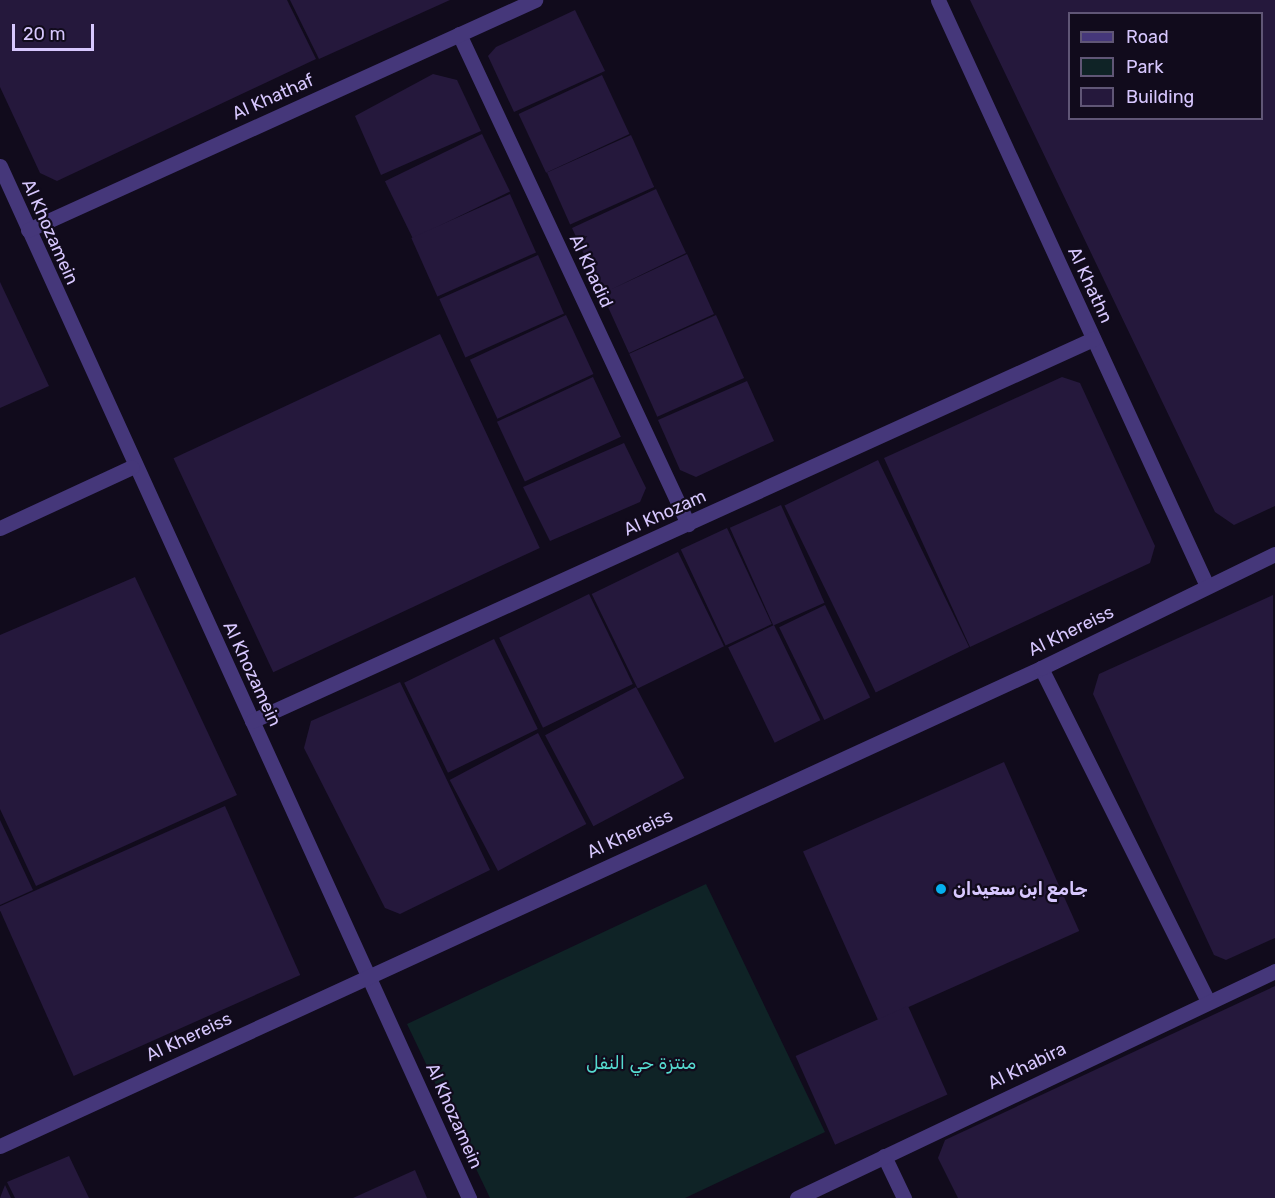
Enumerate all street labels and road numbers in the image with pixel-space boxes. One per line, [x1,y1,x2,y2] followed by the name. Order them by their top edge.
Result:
[229,69,317,125] street label: Al Khathaf
[17,176,83,288] street label: Al Khozamein
[565,231,617,311] street label: Al Khadid
[1063,244,1117,326] street label: Al Khathn
[620,485,710,541] street label: Al Khozam
[1025,601,1117,661] street label: Al Khereiss
[218,618,286,730] street label: Al Khozamein
[584,805,676,863] street label: Al Khereiss
[143,1008,235,1066] street label: Al Khereiss
[984,1038,1070,1094] street label: Al Khabira
[421,1060,487,1172] street label: Al Khozamein

